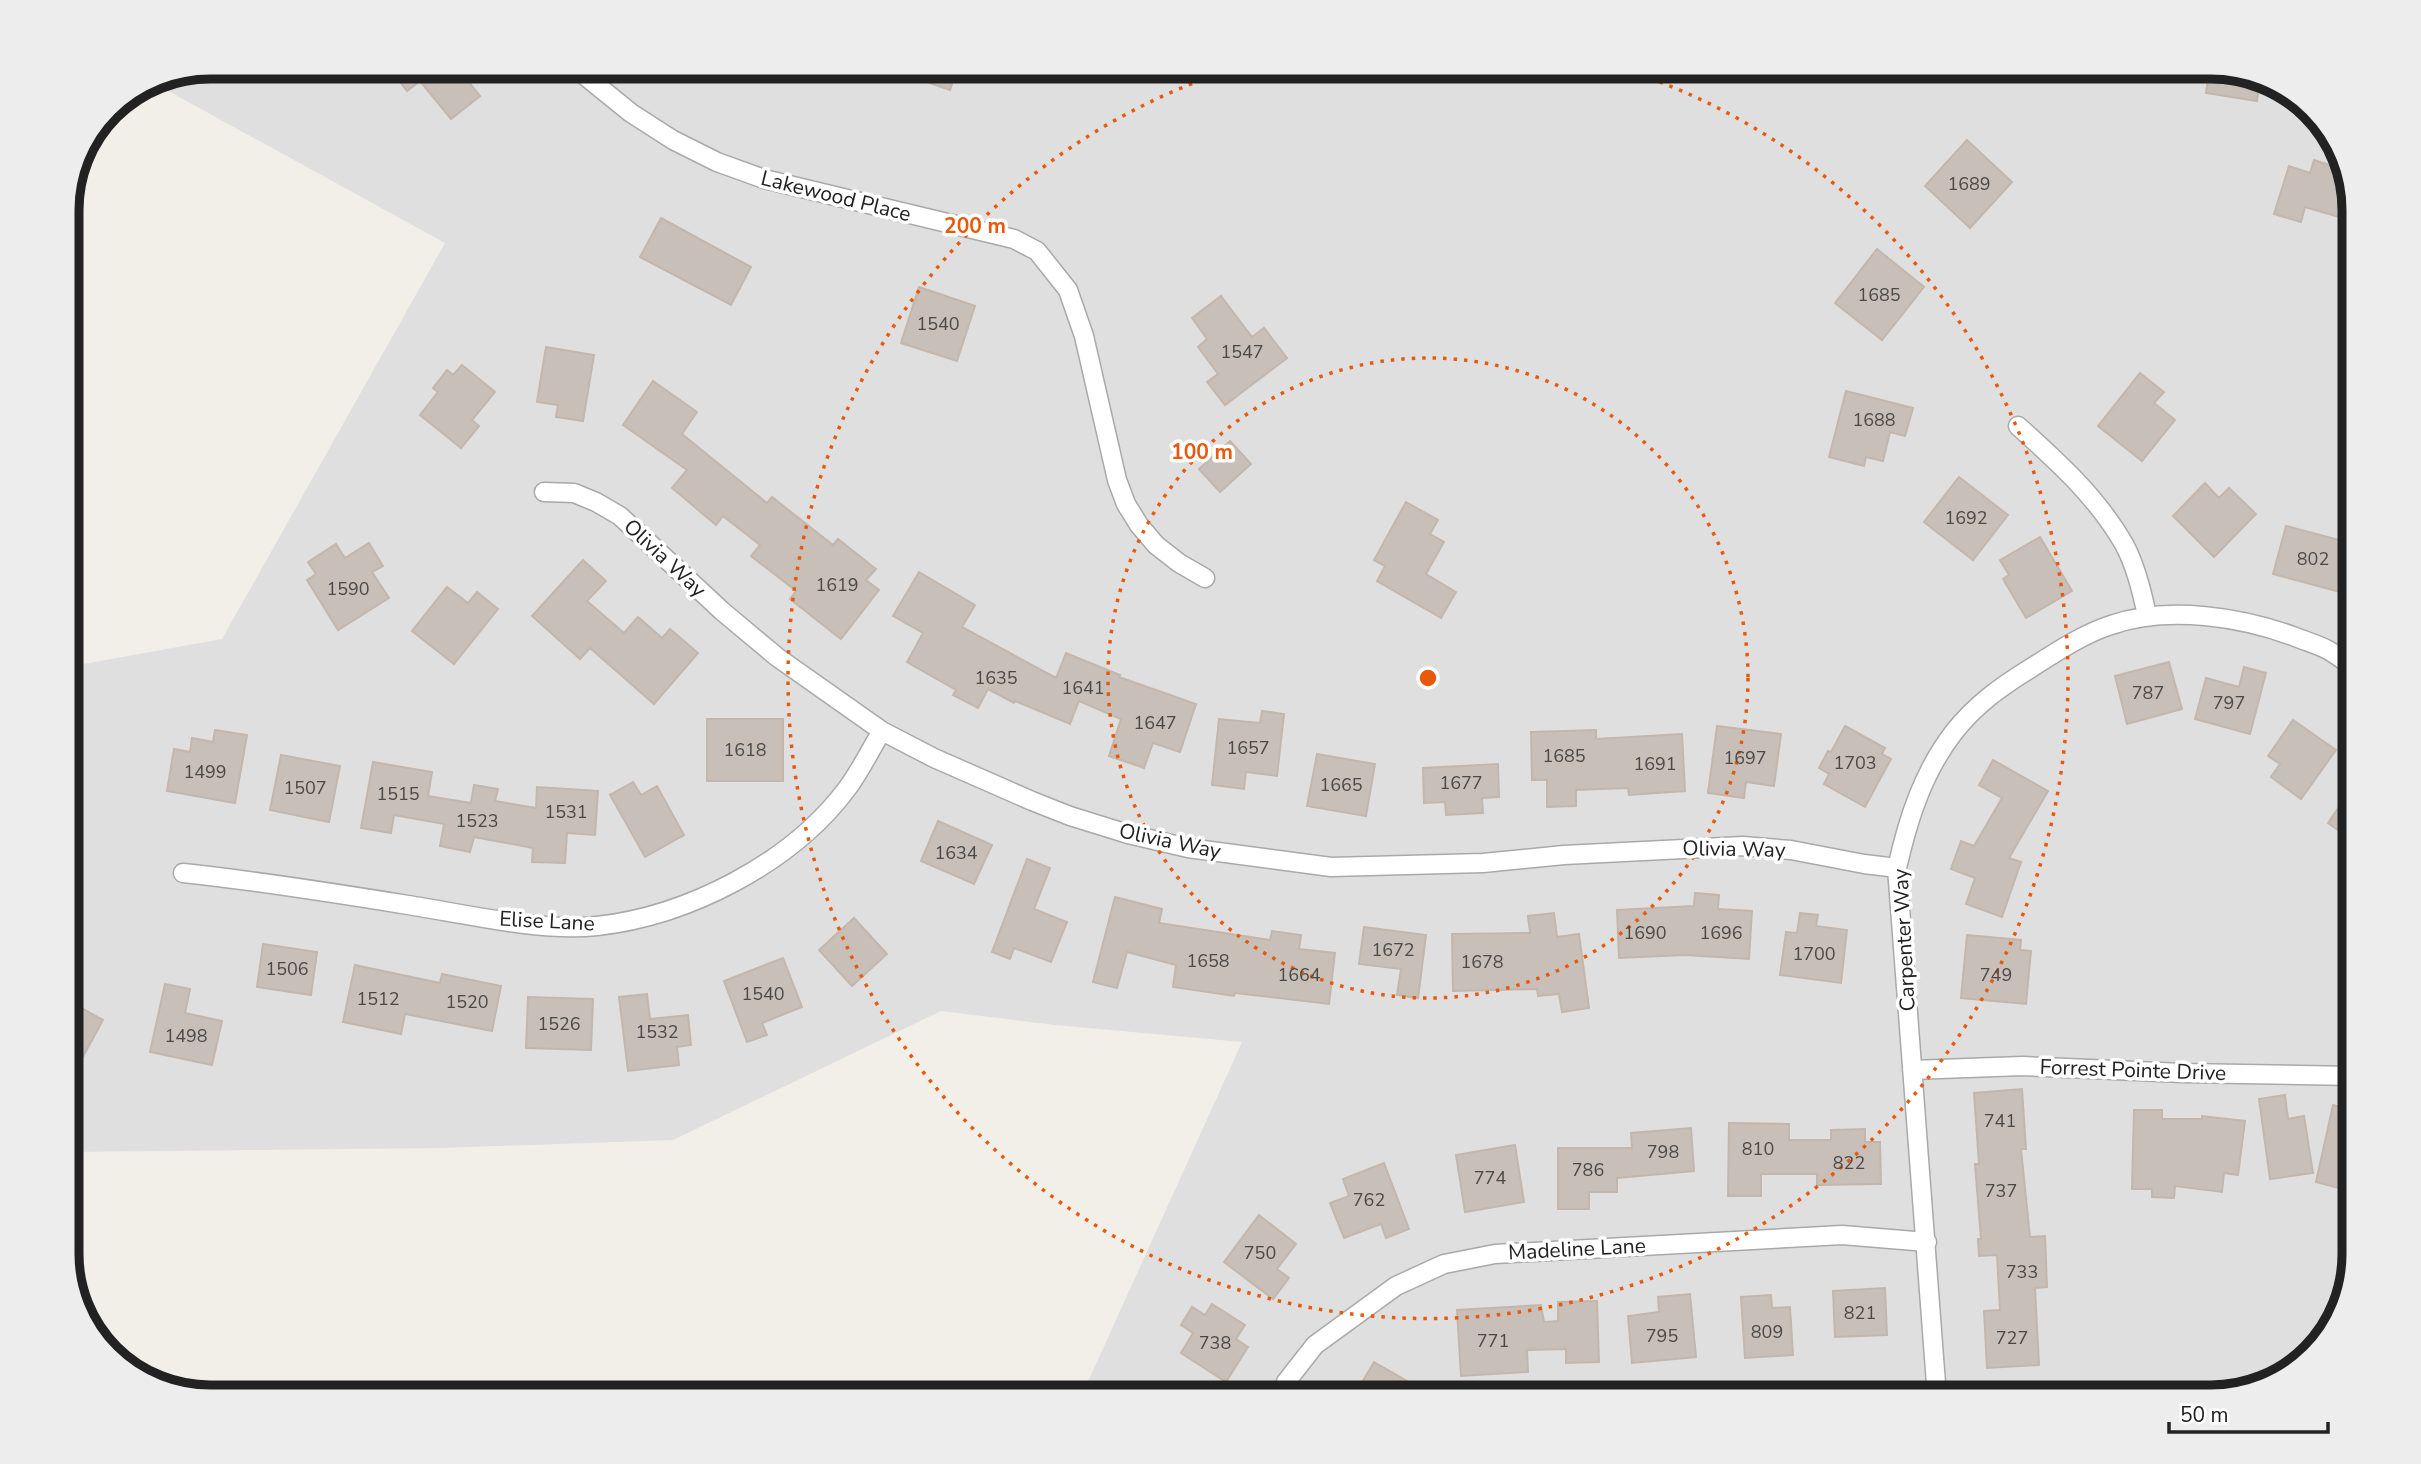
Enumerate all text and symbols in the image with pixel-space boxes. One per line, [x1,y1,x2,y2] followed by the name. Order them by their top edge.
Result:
[758,164,914,228] street label: Lakewood Place
[1947,172,1991,196] house number: 1689
[944,212,1006,240] text: 200 m
[1857,283,1901,307] house number: 1685
[916,312,960,336] house number: 1540
[1220,340,1264,364] house number: 1547
[1852,408,1896,432] house number: 1688
[1171,438,1233,466] text: 100 m
[1944,506,1988,530] house number: 1692
[618,513,712,604] street label: Olivia Way
[2297,547,2329,571] house number: 802
[815,573,859,597] house number: 1619
[326,577,370,601] house number: 1590
[974,666,1018,690] house number: 1635
[1416,666,1440,690] centre of rings
[1061,676,1105,700] house number: 1641
[2132,681,2164,705] house number: 787
[2213,691,2245,715] house number: 797
[1133,711,1177,735] house number: 1647
[1226,736,1270,760] house number: 1657
[723,738,767,762] house number: 1618
[1542,744,1586,768] house number: 1685
[1723,746,1767,770] house number: 1697
[1833,751,1877,775] house number: 1703
[1633,752,1677,776] house number: 1691
[183,760,227,784] house number: 1499
[1439,771,1483,795] house number: 1677
[1319,773,1363,797] house number: 1665
[283,776,327,800] house number: 1507
[376,782,420,806] house number: 1515
[544,800,588,824] house number: 1531
[455,809,499,833] house number: 1523
[1117,817,1224,865] street label: Olivia Way
[1682,834,1786,864] street label: Olivia Way
[934,841,978,865] house number: 1634
[1886,868,1922,1012] street label: Carpenter Way
[499,905,595,937] street label: Elise Lane
[1623,921,1667,945] house number: 1690
[1699,921,1743,945] house number: 1696
[1371,938,1415,962] house number: 1672
[1792,942,1836,966] house number: 1700
[1186,949,1230,973] house number: 1658
[1460,950,1504,974] house number: 1678
[265,957,309,981] house number: 1506
[1277,963,1321,987] house number: 1664
[1980,963,2012,987] house number: 749
[741,982,785,1006] house number: 1540
[356,987,400,1011] house number: 1512
[445,990,489,1014] house number: 1520
[537,1012,581,1036] house number: 1526
[635,1020,679,1044] house number: 1532
[164,1024,208,1048] house number: 1498
[2039,1053,2227,1087] street label: Forrest Pointe Drive
[1984,1109,2016,1133] house number: 741
[1742,1137,1774,1161] house number: 810
[1647,1140,1679,1164] house number: 798
[1833,1151,1865,1175] house number: 822
[1572,1158,1604,1182] house number: 786
[1474,1166,1506,1190] house number: 774
[1985,1179,2017,1203] house number: 737
[1353,1188,1385,1212] house number: 762
[1508,1231,1646,1267] street label: Madeline Lane
[1244,1241,1276,1265] house number: 750
[2006,1260,2038,1284] house number: 733
[1844,1301,1876,1325] house number: 821
[1751,1320,1783,1344] house number: 809
[1646,1324,1678,1348] house number: 795
[1996,1326,2028,1350] house number: 727
[1477,1329,1509,1353] house number: 771
[1199,1331,1231,1355] house number: 738
[2169,1390,2328,1434] scale bar
[2180,1401,2229,1429] text: 50 m

